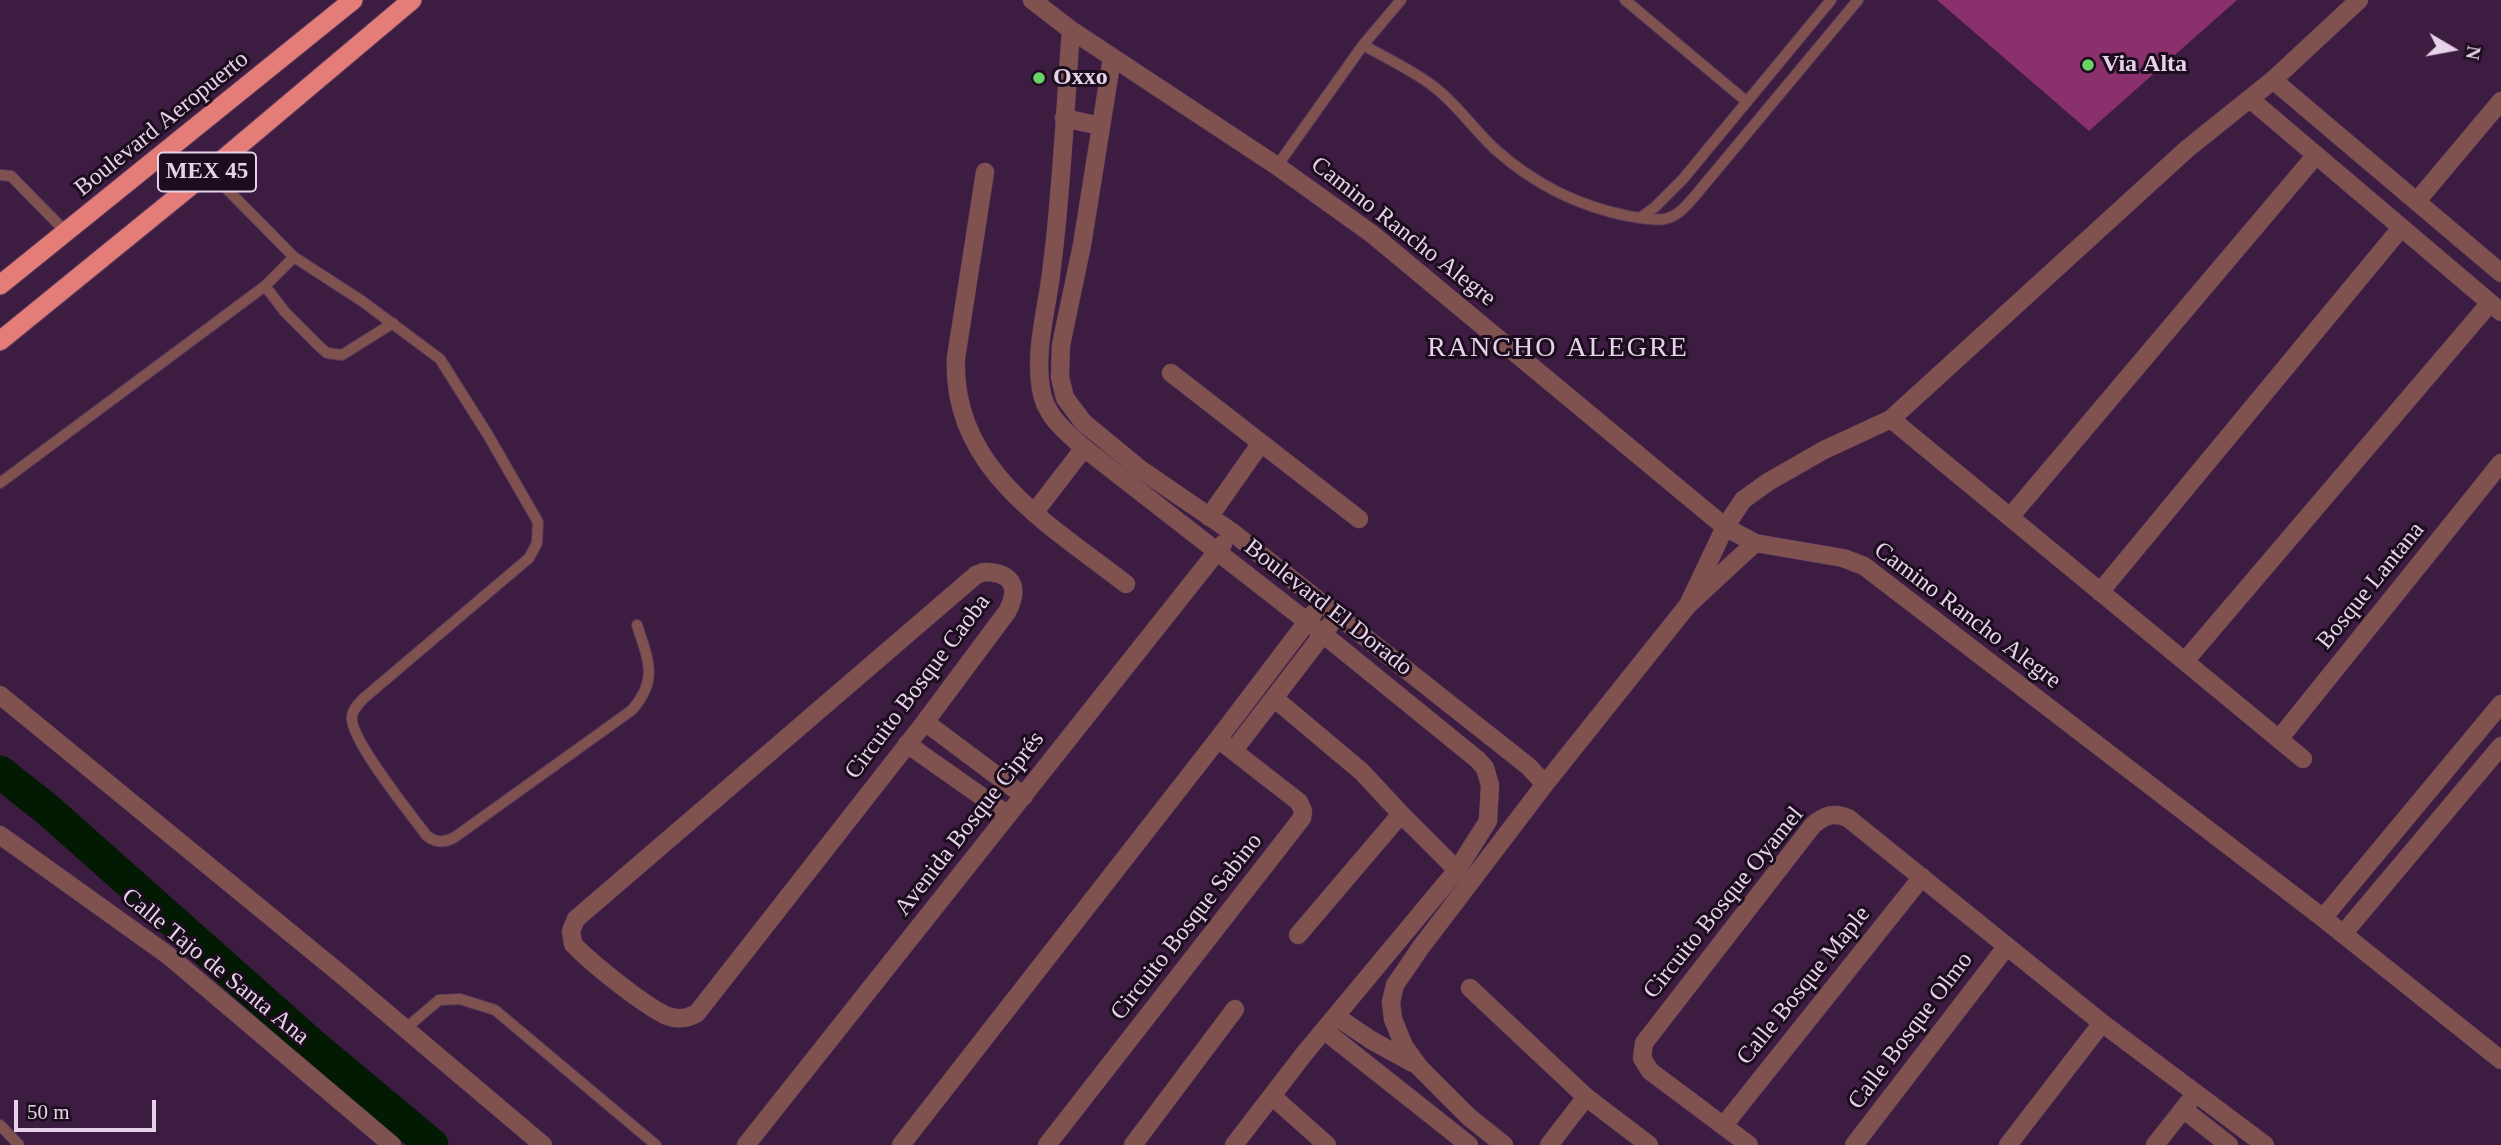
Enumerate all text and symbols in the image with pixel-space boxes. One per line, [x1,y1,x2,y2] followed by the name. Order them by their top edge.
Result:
[2417,14,2487,84] north arrow
[2462,44,2485,61] text: N
[69,45,255,203] street label: Boulevard Aeropuerto
[2102,51,2187,79] place label: Via Alta
[2080,57,2096,73] marker: Via Alta
[1053,64,1108,92] place label: Oxxo
[1031,70,1047,86] marker: Oxxo
[1305,151,1501,313] street label: Camino Rancho Alegre
[158,153,256,192] road number: MEX 45
[1429,332,1687,366] district label: RANCHO ALEGRE
[2311,517,2431,655] street label: Bosque Lantana
[1238,533,1418,683] street label: Boulevard El Dorado
[1868,536,2066,696] street label: Camino Rancho Alegre
[839,589,997,785] street label: Circuito Bosque Caoba
[889,726,1051,922] street label: Avenida Bosque Ciprés
[1638,801,1810,1005] street label: Circuito Bosque Oyamel
[1105,828,1269,1026] street label: Circuito Bosque Sabino
[115,883,315,1051] street label: Calle Tajo de Santa Ana
[1731,901,1877,1071] street label: Calle Bosque Maple
[1843,947,1979,1115] street label: Calle Bosque Olmo
[18,1086,159,1130] scale bar
[27,1100,70,1124] text: 50 m

